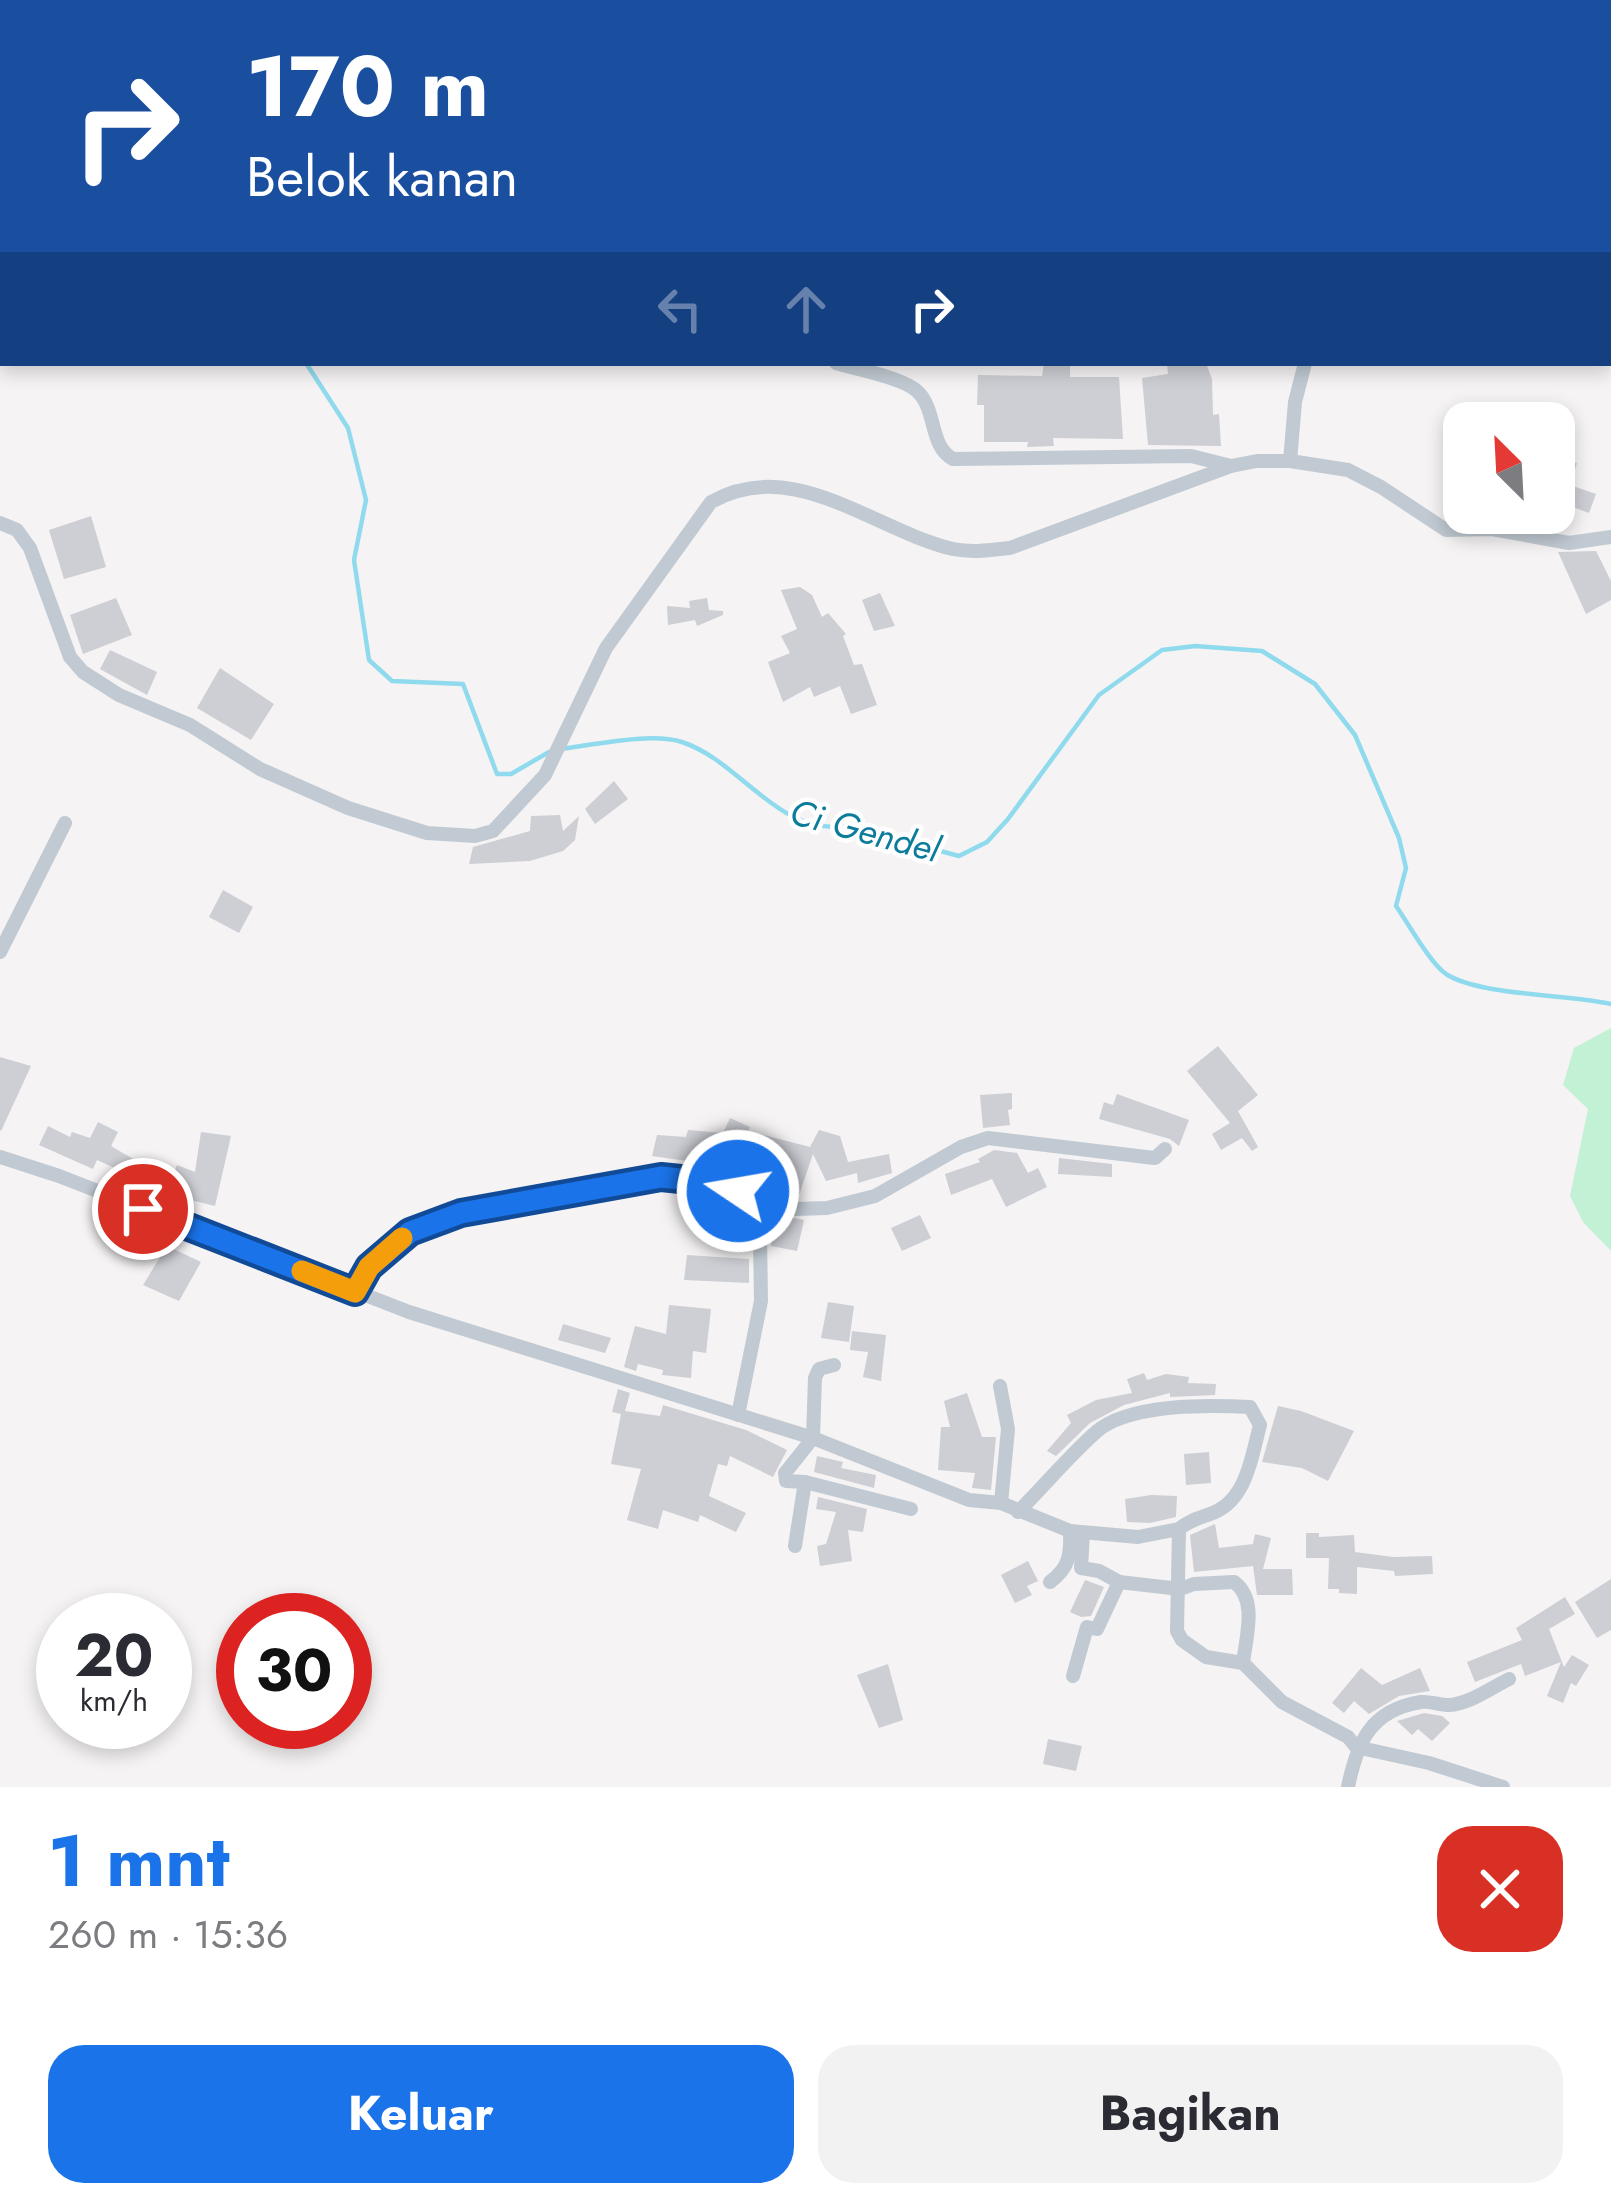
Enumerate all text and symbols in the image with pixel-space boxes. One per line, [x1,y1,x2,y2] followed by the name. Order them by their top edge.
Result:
[246,26,489,148] text: 170 m
[48,48,204,204] icon: right
[246,138,518,216] text: Belok kanan
[647,276,713,342] icon: left
[773,276,839,342] icon: ahead
[899,276,965,342] icon: right
[1443,402,1575,534] north arrow
[1443,402,1575,534] map controls
[784,785,948,875] water label: Ci Gendel
[675,1128,801,1254] position arrow
[92,1158,194,1260] pin
[110,1176,176,1242] icon: arrive
[216,1593,372,1749] speed limit sign: 30
[74,1612,154,1699] text: 20
[80,1679,148,1722] text: km/h
[48,1809,230,1913] text: 1 mnt
[1437,1826,1563,1952] button: close
[48,1906,288,1963] text: 260 m · 15:36
[48,2045,794,2183] button: Keluar
[818,2045,1563,2183] button: Bagikan

